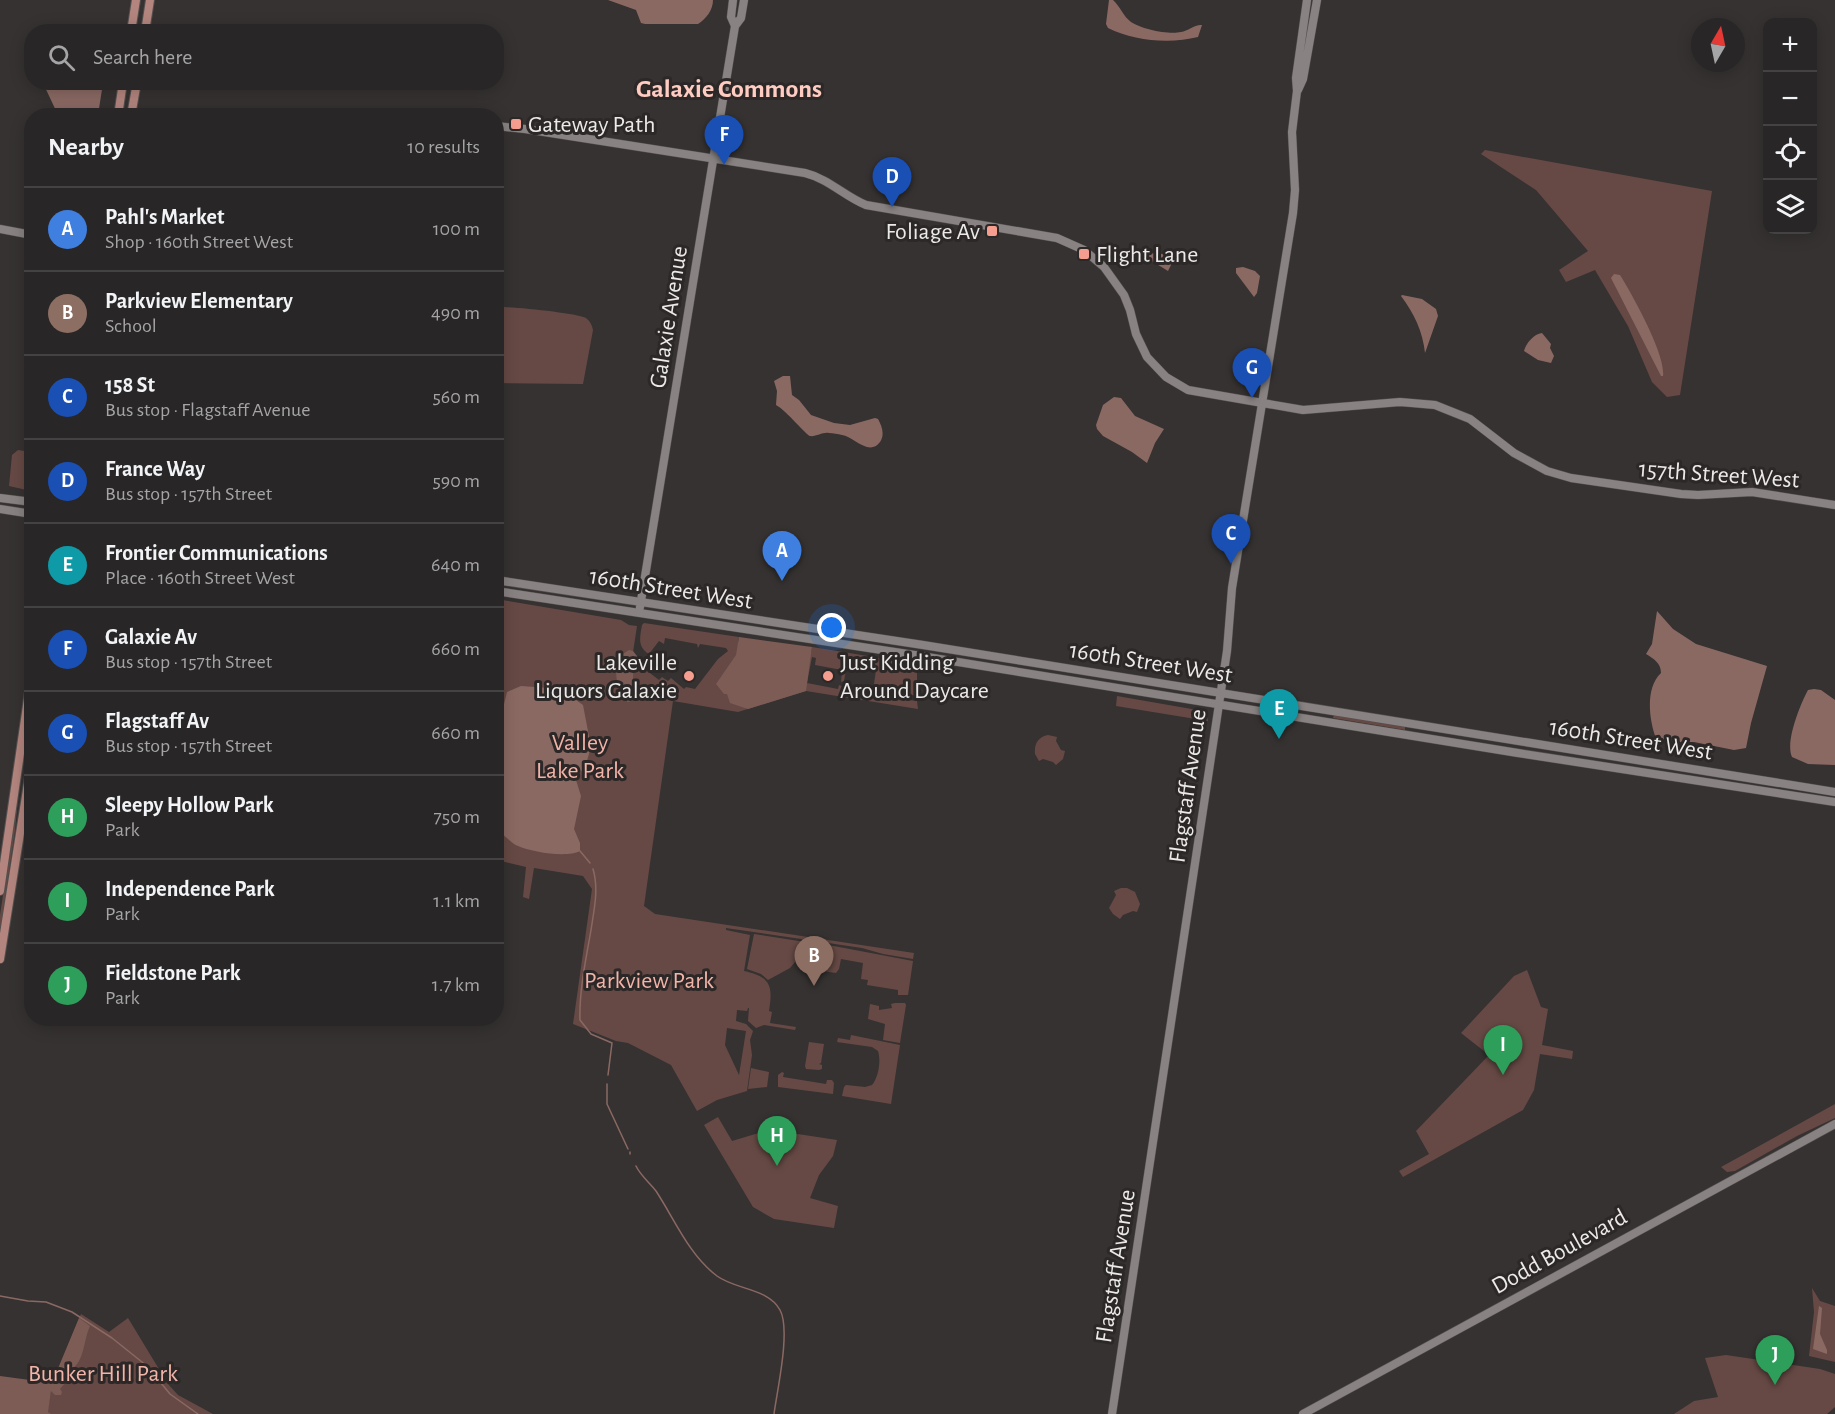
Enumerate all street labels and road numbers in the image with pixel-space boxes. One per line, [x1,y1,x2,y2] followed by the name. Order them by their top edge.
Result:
[646,244,692,390] street label: Galaxie Avenue
[1638,457,1800,493] street label: 157th Street West
[588,564,754,614] street label: 160th Street West
[1068,638,1234,688] street label: 160th Street West
[1165,708,1211,865] street label: Flagstaff Avenue
[1548,715,1714,765] street label: 160th Street West
[1092,1188,1140,1345] street label: Flagstaff Avenue
[1488,1205,1631,1299] street label: Dodd Boulevard

